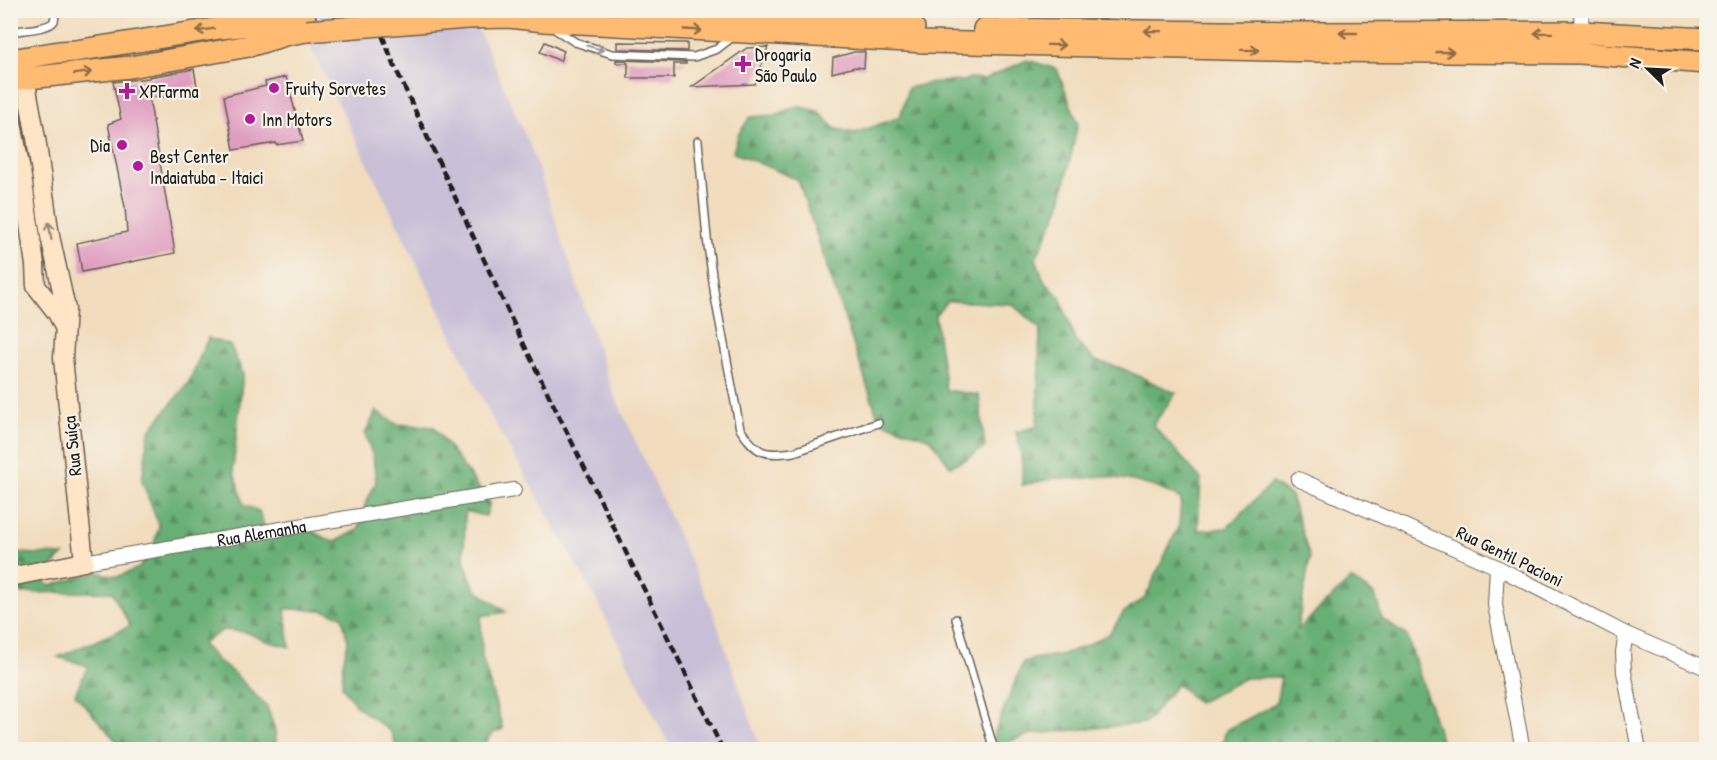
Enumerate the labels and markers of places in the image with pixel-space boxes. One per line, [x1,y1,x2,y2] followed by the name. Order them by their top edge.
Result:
[755,42,817,88] place label: Drogaria São Paulo
[736,57,750,71] marker: Drogaria São Paulo
[285,76,386,101] place label: Fruity Sorvetes
[139,79,199,104] place label: XPFarma
[267,81,281,95] marker: Fruity Sorvetes
[120,84,134,98] marker: XPFarma
[262,107,332,132] place label: Inn Motors
[243,112,257,126] marker: Inn Motors
[90,133,110,158] place label: Dia
[115,138,129,152] marker: Dia
[150,144,264,190] place label: Best Center Indaiatuba – Itaici
[131,159,145,173] marker: Best Center Indaiatuba – Itaici

